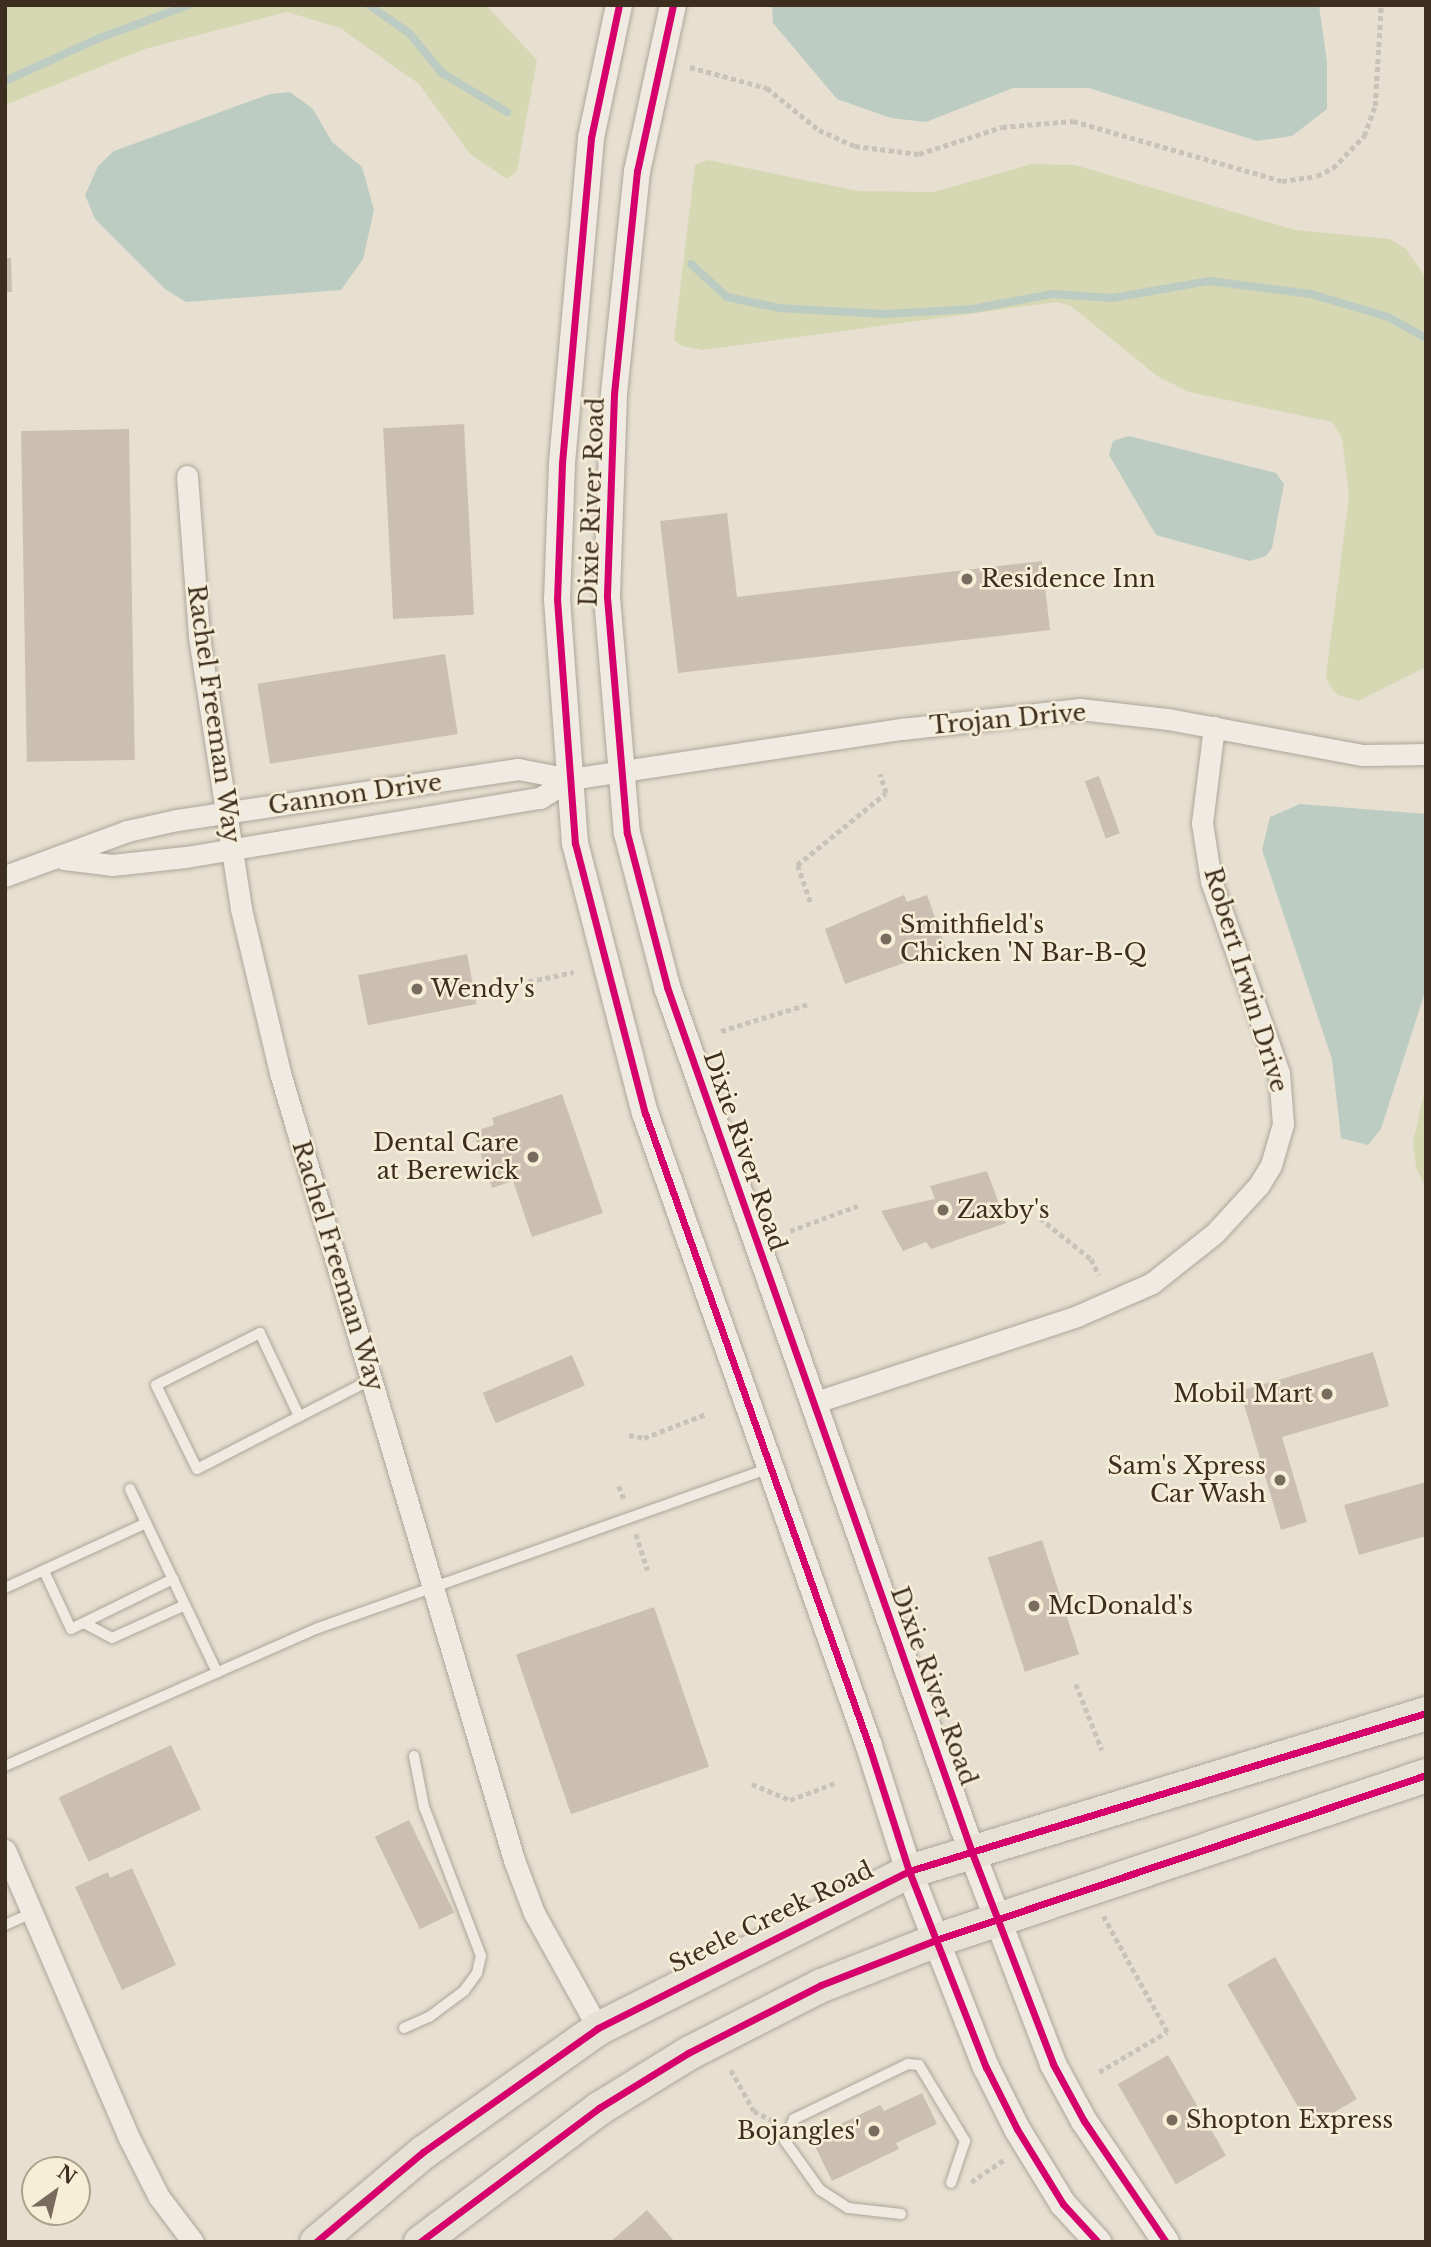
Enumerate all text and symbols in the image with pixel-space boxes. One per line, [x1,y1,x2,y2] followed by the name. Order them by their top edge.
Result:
[574,397,610,607] street label: Dixie River Road
[981,565,1156,593] place label: Residence Inn
[959,571,975,587] marker: Residence Inn
[182,583,246,845] street label: Rachel Freeman Way
[929,698,1087,740] street label: Trojan Drive
[266,768,444,820] street label: Gannon Drive
[1198,864,1294,1096] street label: Robert Irwin Drive
[900,911,1147,967] place label: Smithfield's Chicken 'N Bar-B-Q
[878,931,894,947] marker: Smithfield's Chicken 'N Bar-B-Q
[431,975,535,1003] place label: Wendy's
[409,981,425,997] marker: Wendy's
[697,1047,793,1255] street label: Dixie River Road
[373,1129,519,1185] place label: Dental Care at Berewick
[286,1137,390,1395] street label: Rachel Freeman Way
[525,1149,541,1165] marker: Dental Care at Berewick
[957,1196,1050,1224] place label: Zaxby's
[935,1202,951,1218] marker: Zaxby's
[1173,1380,1313,1408] place label: Mobil Mart
[1319,1386,1335,1402] marker: Mobil Mart
[1107,1452,1266,1508] place label: Sam's Xpress Car Wash
[1272,1472,1288,1488] marker: Sam's Xpress Car Wash
[885,1582,983,1790] street label: Dixie River Road
[1048,1592,1193,1620] place label: McDonald's
[1026,1598,1042,1614] marker: McDonald's
[664,1855,878,1979] street label: Steele Creek Road
[1186,2106,1393,2134] place label: Shopton Express
[1164,2112,1180,2128] marker: Shopton Express
[737,2117,860,2145] place label: Bojangles'
[866,2123,882,2139] marker: Bojangles'
[21,2156,91,2226] north arrow
[53,2160,81,2189] text: N

